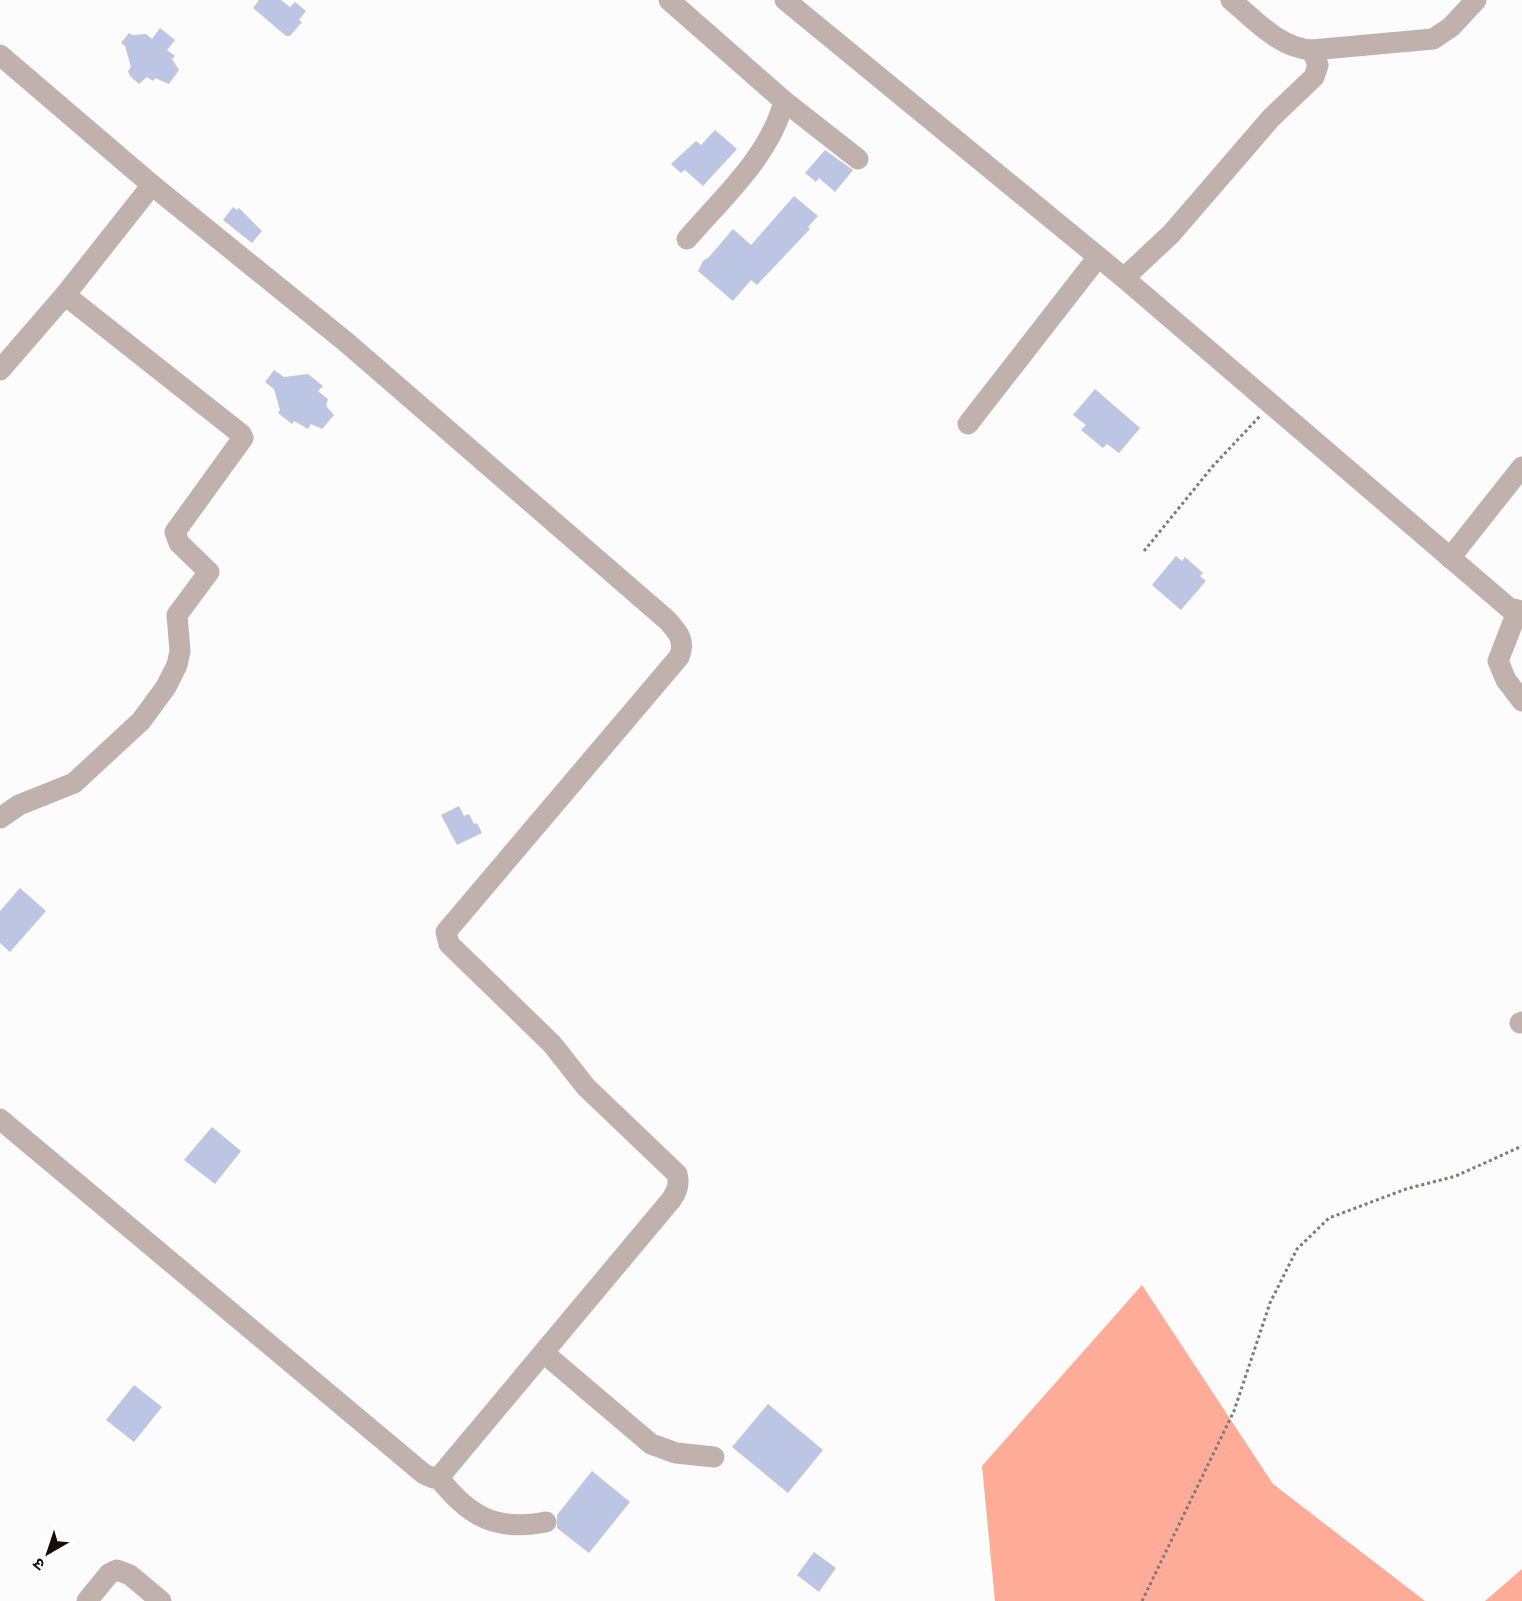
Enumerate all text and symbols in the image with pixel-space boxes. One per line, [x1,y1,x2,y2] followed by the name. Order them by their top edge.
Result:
[18,1523,78,1583] north arrow
[28,1554,48,1575] text: उ

